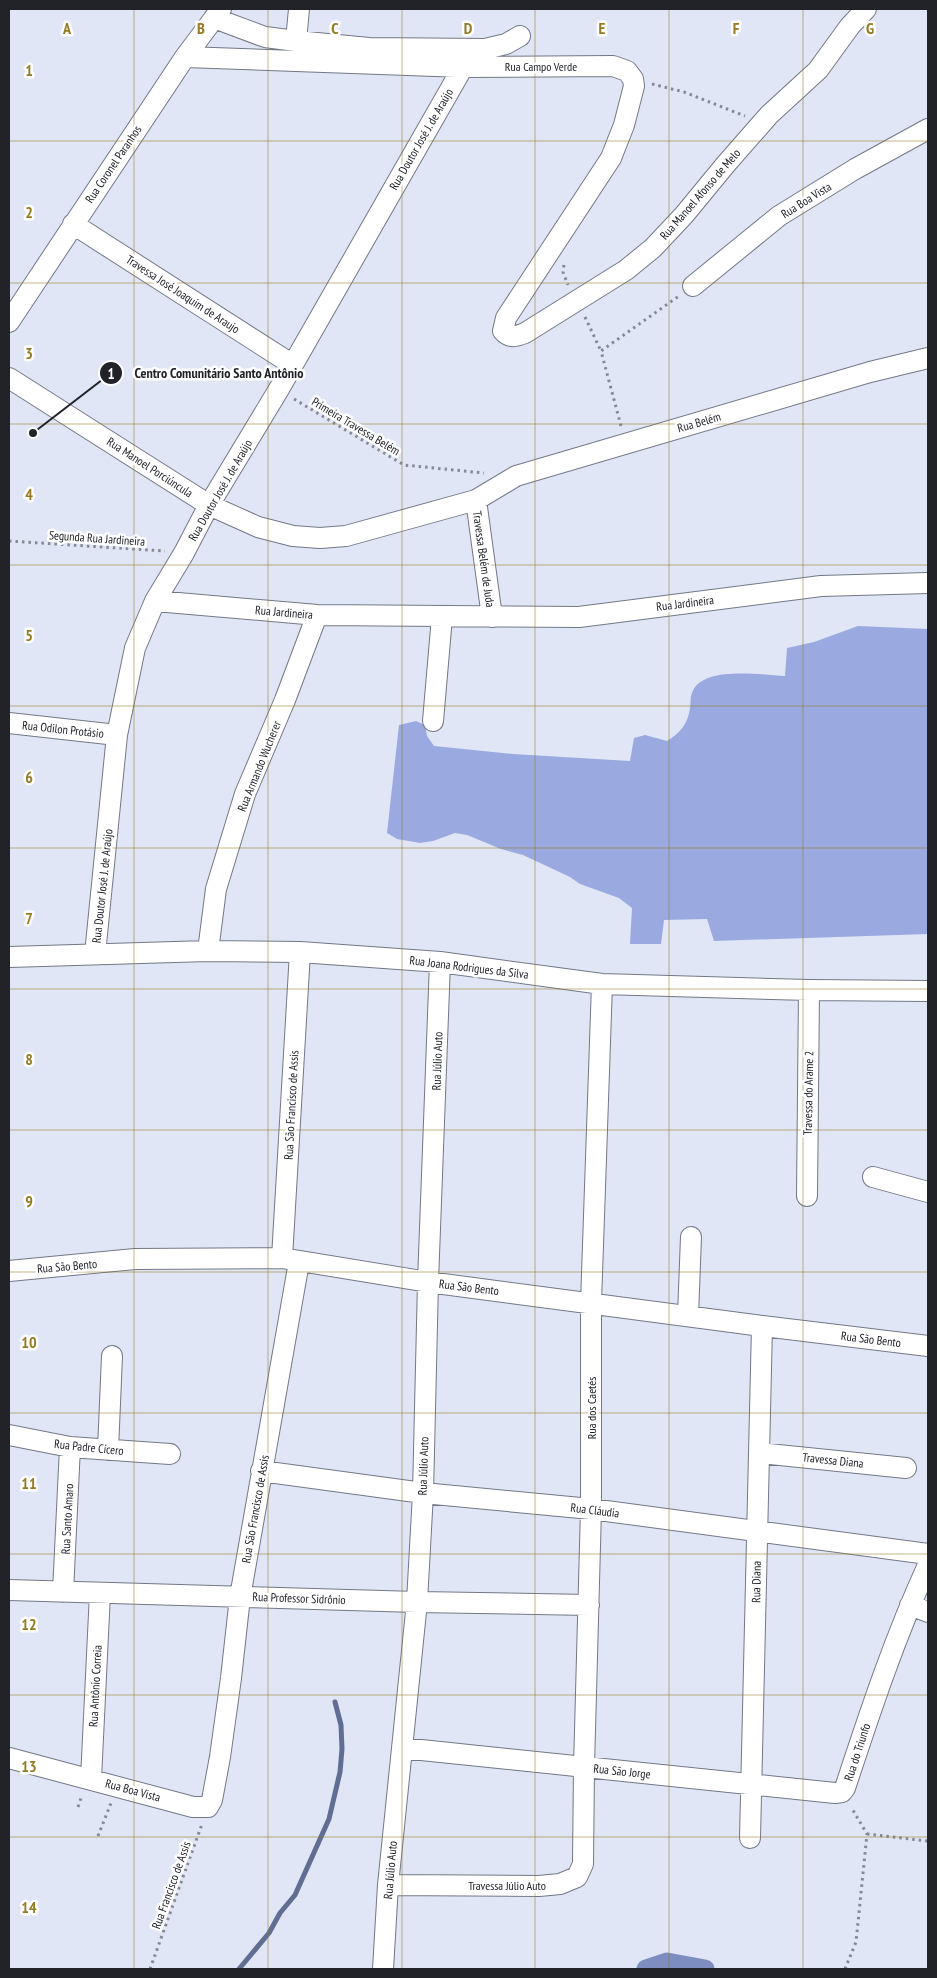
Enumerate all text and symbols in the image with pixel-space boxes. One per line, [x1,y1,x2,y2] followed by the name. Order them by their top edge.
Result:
[62,18,72,38] text: A
[197,18,205,38] text: B
[331,18,339,38] text: C
[464,18,473,38] text: D
[599,18,606,38] text: E
[733,18,740,38] text: F
[866,18,874,38] text: G
[505,59,577,74] street label: Rua Campo Verde
[25,60,33,80] text: 1
[386,86,456,192] street label: Rua Doutor José J. de Araújo
[81,122,145,206] street label: Rua Coronel Paranhos
[656,146,744,242] street label: Rua Manoel Afonso de Melo
[778,179,834,221] street label: Rua Boa Vista
[25,202,33,222] text: 2
[123,252,243,336] street label: Travessa José Joaquim de Araujo
[25,343,33,363] text: 3
[99,359,313,388] callout: Centro Comunitário Santo Antônio
[107,364,115,383] text: 1
[135,364,303,382] text: Centro Comunitário Santo Antônio
[309,394,403,458] street label: Primeira Travessa Belém
[676,409,723,435] street label: Rua Belém
[104,434,196,500] street label: Rua Manoel Porciúncula
[185,437,255,543] street label: Rua Doutor José J. de Araújo
[25,484,33,504] text: 4
[470,510,498,608] street label: Travessa Belém de Juda
[48,527,146,549] street label: Segunda Rua Jardineira
[655,592,715,614] street label: Rua Jardineira
[254,602,314,622] street label: Rua Jardineira
[25,625,33,645] text: 5
[21,717,105,741] street label: Rua Odilon Protásio
[234,718,284,814] street label: Rua Armando Wucherer
[25,767,33,787] text: 6
[89,828,115,944] street label: Rua Doutor José J. de Araújo
[25,908,33,928] text: 7
[409,952,530,982] street label: Rua Joana Rodrigues da Silva
[428,1032,446,1090] street label: Rua Júlio Auto
[25,1049,33,1069] text: 8
[281,1050,301,1160] street label: Rua São Francisco de Assis
[800,1051,816,1135] street label: Travessa do Arame 2
[25,1191,33,1211] text: 9
[36,1256,98,1276] street label: Rua São Bento
[438,1276,500,1298] street label: Rua São Bento
[840,1328,902,1350] street label: Rua São Bento
[21,1332,37,1352] text: 10
[584,1377,599,1439] street label: Rua dos Caetés
[54,1436,124,1458] street label: Rua Padre Cícero
[414,1437,432,1495] street label: Rua Júlio Auto
[802,1449,864,1471] street label: Travessa Diana
[238,1454,272,1564] street label: Rua São Francisco de Assis
[21,1473,37,1493] text: 11
[58,1483,76,1555] street label: Rua Santo Amaro
[570,1500,621,1520] street label: Rua Cláudia
[748,1561,764,1603] street label: Rua Diana
[252,1589,346,1607] street label: Rua Professor Sidrônio
[21,1614,37,1634] text: 12
[85,1644,105,1727] street label: Rua Antônio Correia
[841,1721,873,1783] street label: Rua do Triunfo
[21,1756,37,1776] text: 13
[593,1761,651,1781] street label: Rua São Jorge
[104,1775,162,1805] street label: Rua Boa Vista
[148,1839,194,1931] street label: Rua Francisco de Assis
[380,1840,400,1900] street label: Rua Júlio Auto
[468,1878,546,1893] street label: Travessa Júlio Auto
[21,1897,37,1917] text: 14

